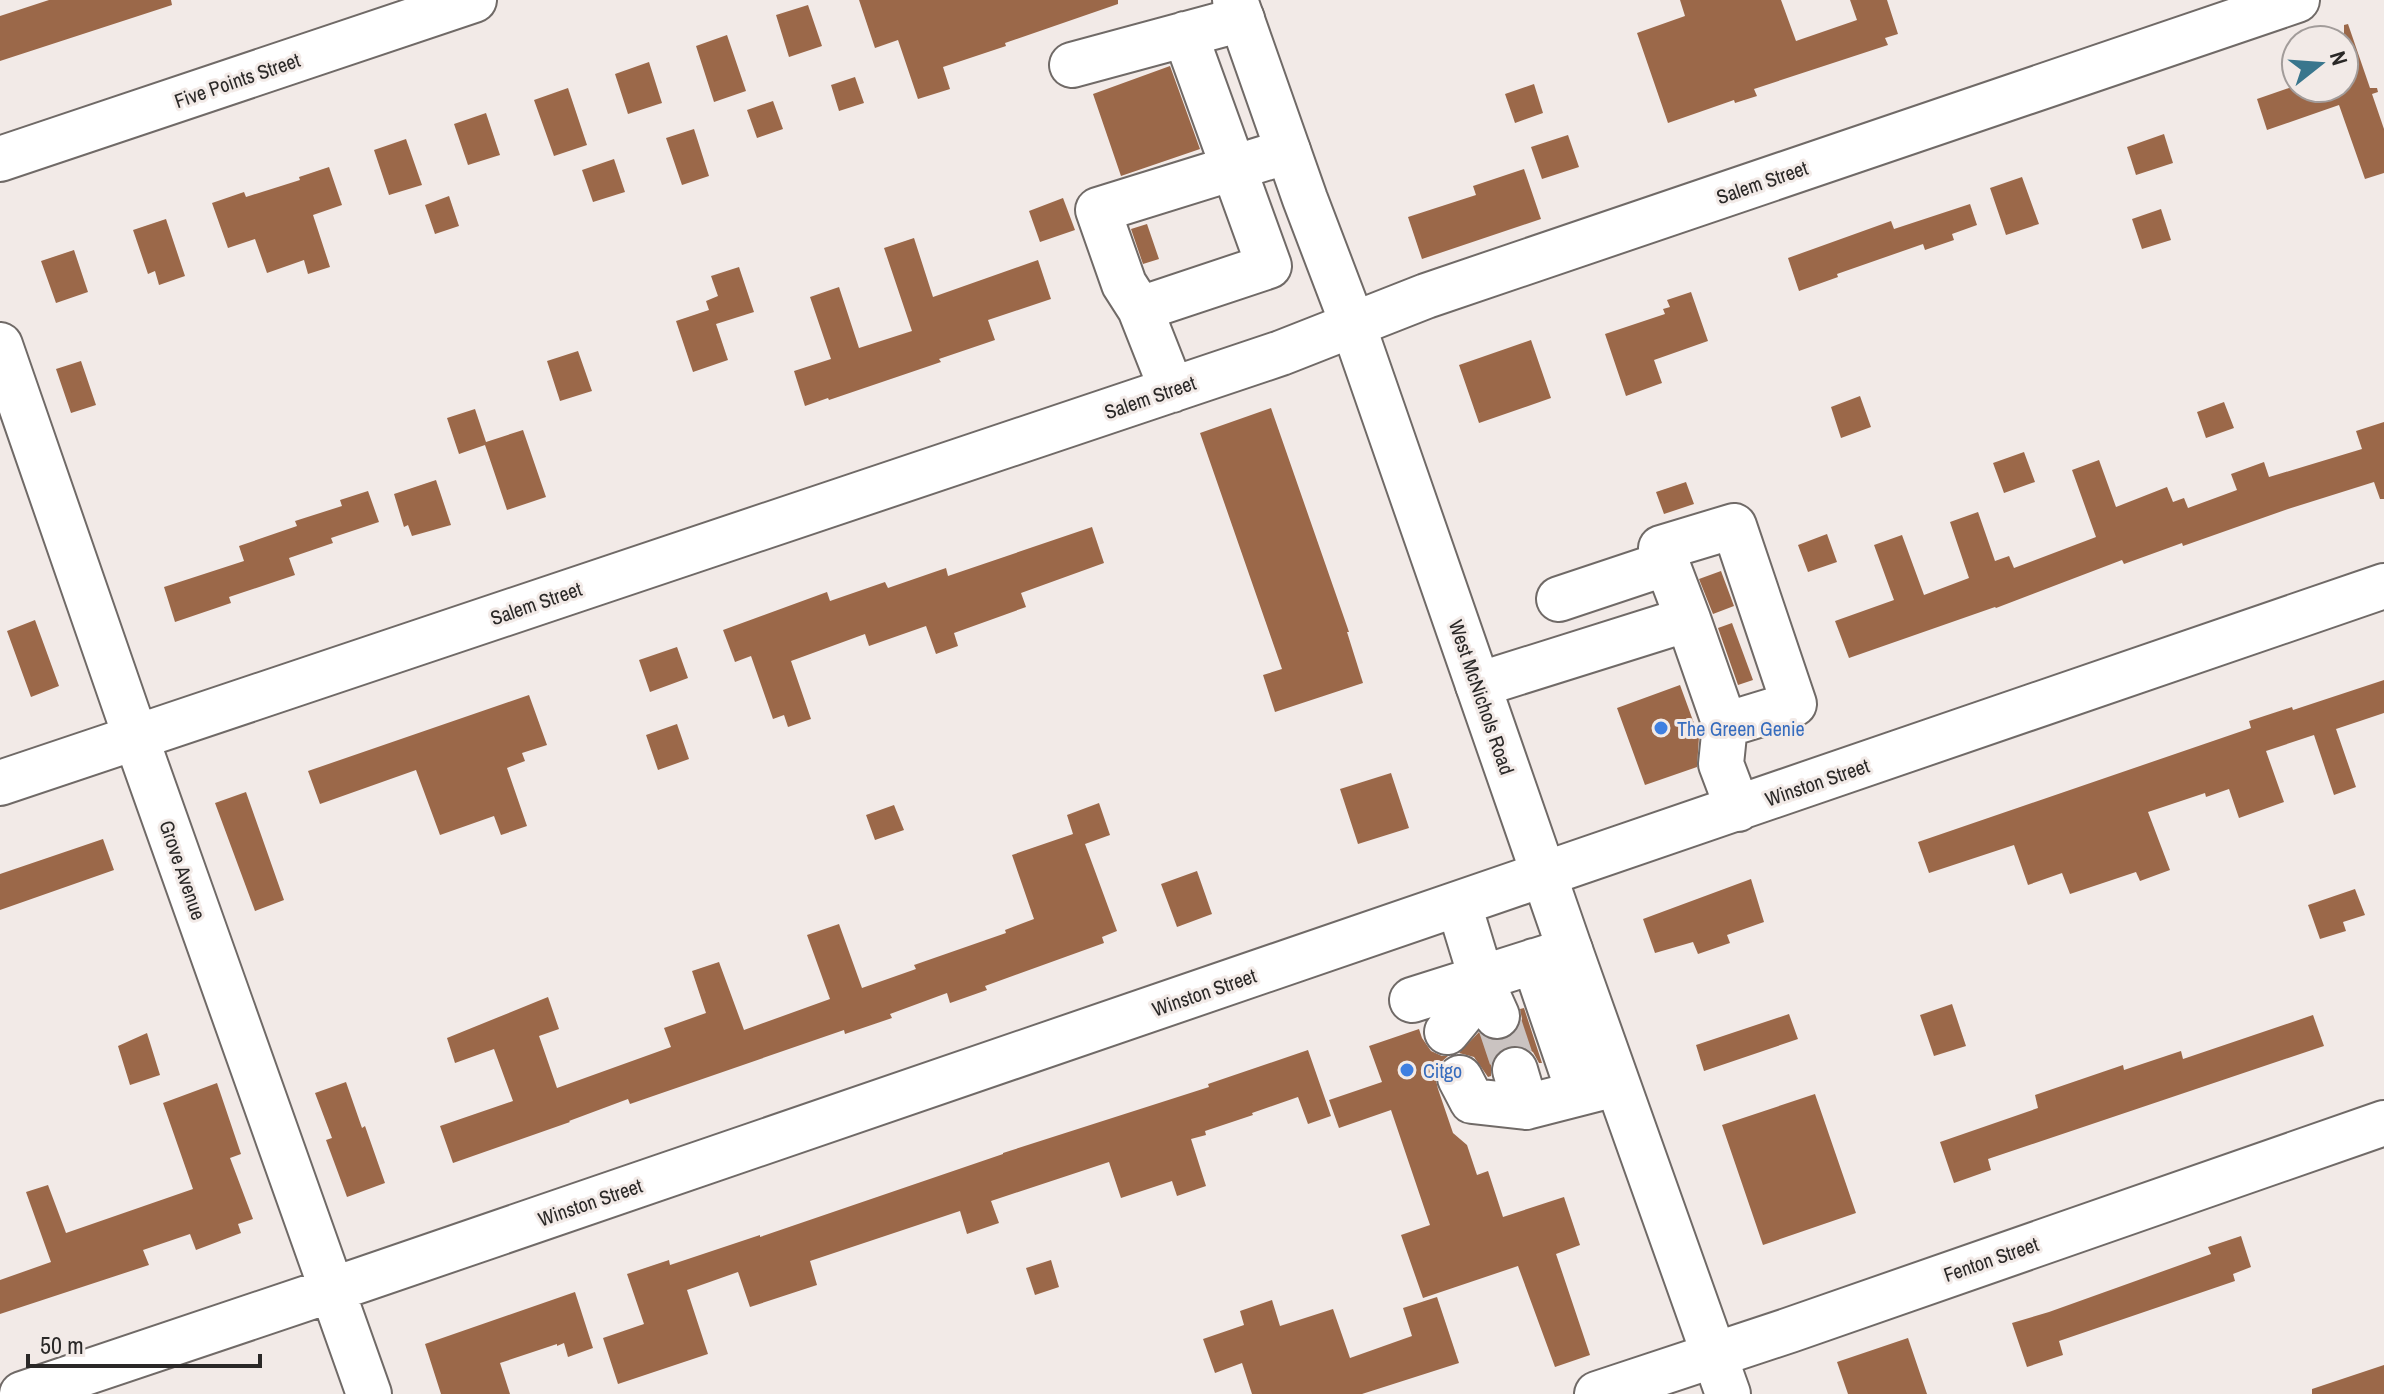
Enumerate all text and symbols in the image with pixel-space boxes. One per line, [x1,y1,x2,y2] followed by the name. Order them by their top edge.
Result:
[2280,24,2360,104] north arrow
[171,46,304,114] street label: Five Points Street
[2323,48,2355,69] text: N
[1713,154,1812,210] street label: Salem Street
[1101,369,1200,425] street label: Salem Street
[487,575,586,631] street label: Salem Street
[1443,616,1521,778] street label: West McNichols Road
[1677,715,1805,742] place label: The Green Genie
[1652,719,1670,737] marker: The Green Genie
[1761,751,1873,812] street label: Winston Street
[153,817,213,923] street label: Grove Avenue
[1148,961,1260,1022] street label: Winston Street
[1423,1057,1462,1084] place label: Citgo
[1398,1061,1416,1079] marker: Citgo
[534,1171,646,1232] street label: Winston Street
[1940,1230,2042,1288] street label: Fenton Street
[28,1318,260,1368] scale bar
[40,1329,84,1361] text: 50 m

